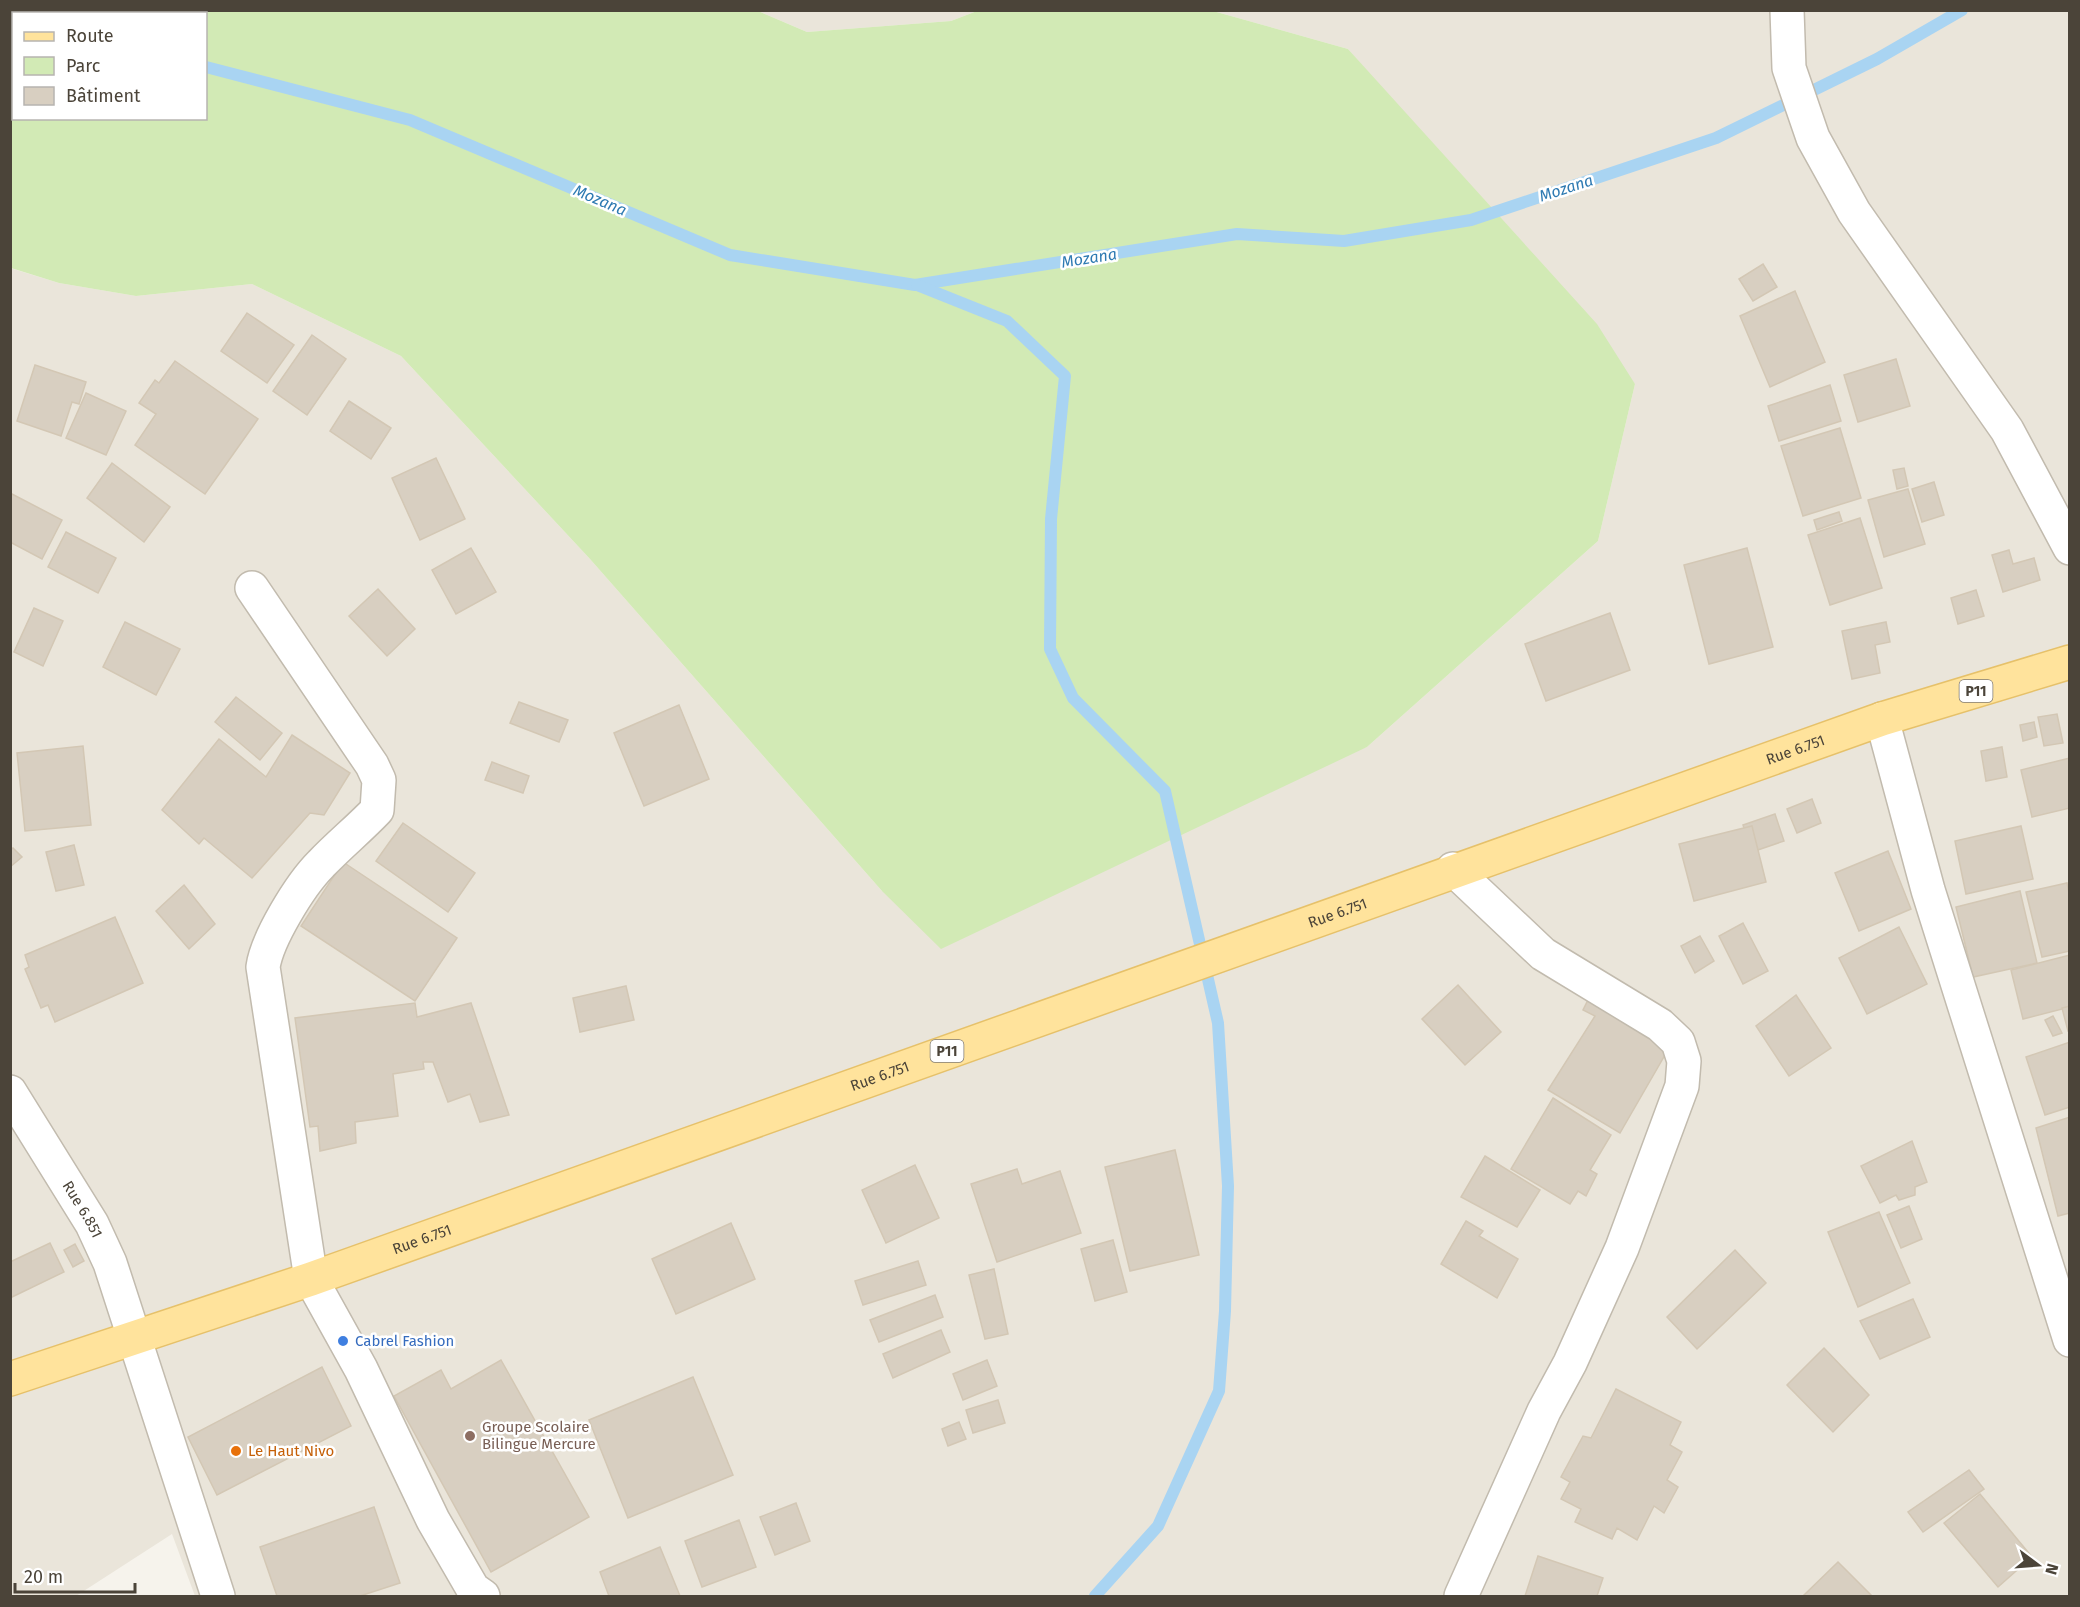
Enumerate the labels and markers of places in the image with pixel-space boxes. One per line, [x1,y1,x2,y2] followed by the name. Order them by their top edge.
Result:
[355,1332,454,1350] place label: Cabrel Fashion
[336,1334,350,1348] marker: Cabrel Fashion
[482,1418,596,1453] place label: Groupe Scolaire Bilingue Mercure
[463,1429,477,1443] marker: Groupe Scolaire Bilingue Mercure
[248,1442,334,1460] place label: Le Haut Nivo
[229,1444,243,1458] marker: Le Haut Nivo

